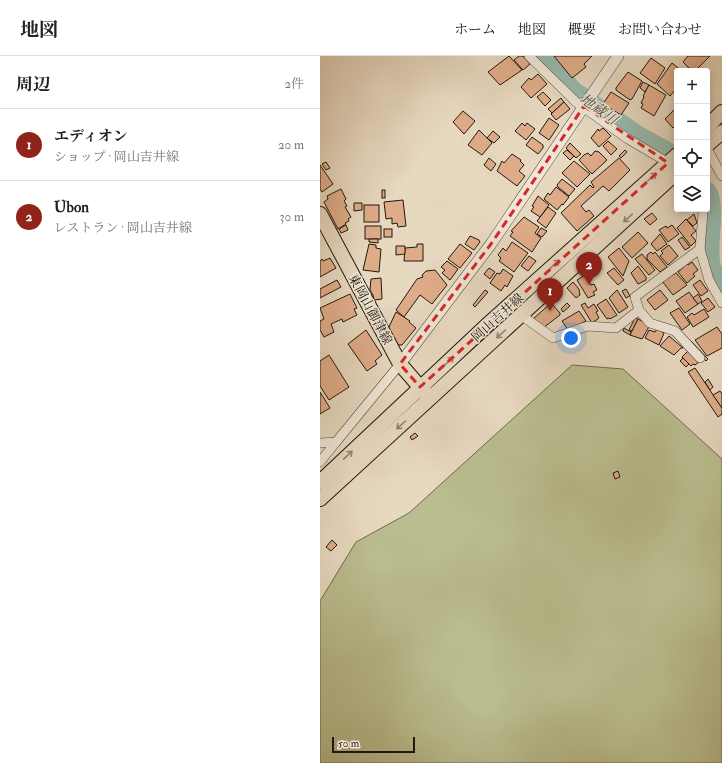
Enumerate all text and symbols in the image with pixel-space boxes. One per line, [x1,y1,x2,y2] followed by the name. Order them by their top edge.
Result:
[20,18,58,42] text: 地図
[454,21,496,38] text: ホーム
[518,21,546,38] text: 地図
[568,21,596,38] text: 概要
[618,21,702,38] text: お問い合わせ
[674,68,710,212] map controls
[674,68,710,104] button: +
[16,74,50,95] text: 周辺
[284,76,304,92] text: 2件
[577,90,622,130] water label: 地蔵川
[674,104,710,140] button: −
[54,127,128,146] text: エディオン
[27,137,31,153] text: 1
[278,137,304,153] text: 20 m
[674,140,710,176] button: locate
[54,149,179,165] text: ショップ · 岡山吉井線
[647,173,658,182] one-way arrow
[674,176,710,212] button: layers
[54,198,89,217] text: Ubon
[26,209,32,225] text: 2
[280,209,304,225] text: 30 m
[622,213,633,222] one-way arrow
[54,220,192,236] text: レストラン · 岡山吉井線
[576,252,602,285] pin: 2
[550,260,560,269] one-way arrow
[345,271,395,348] street label: 東岡山御津線
[537,278,563,311] pin: 1
[468,290,527,345] street label: 岡山吉井線
[561,328,581,348] your location
[495,329,506,338] one-way arrow
[444,356,454,365] one-way arrow
[396,420,406,429] one-way arrow
[343,450,353,460] one-way arrow
[332,735,415,754] scale bar
[338,737,359,750] text: 50 m

